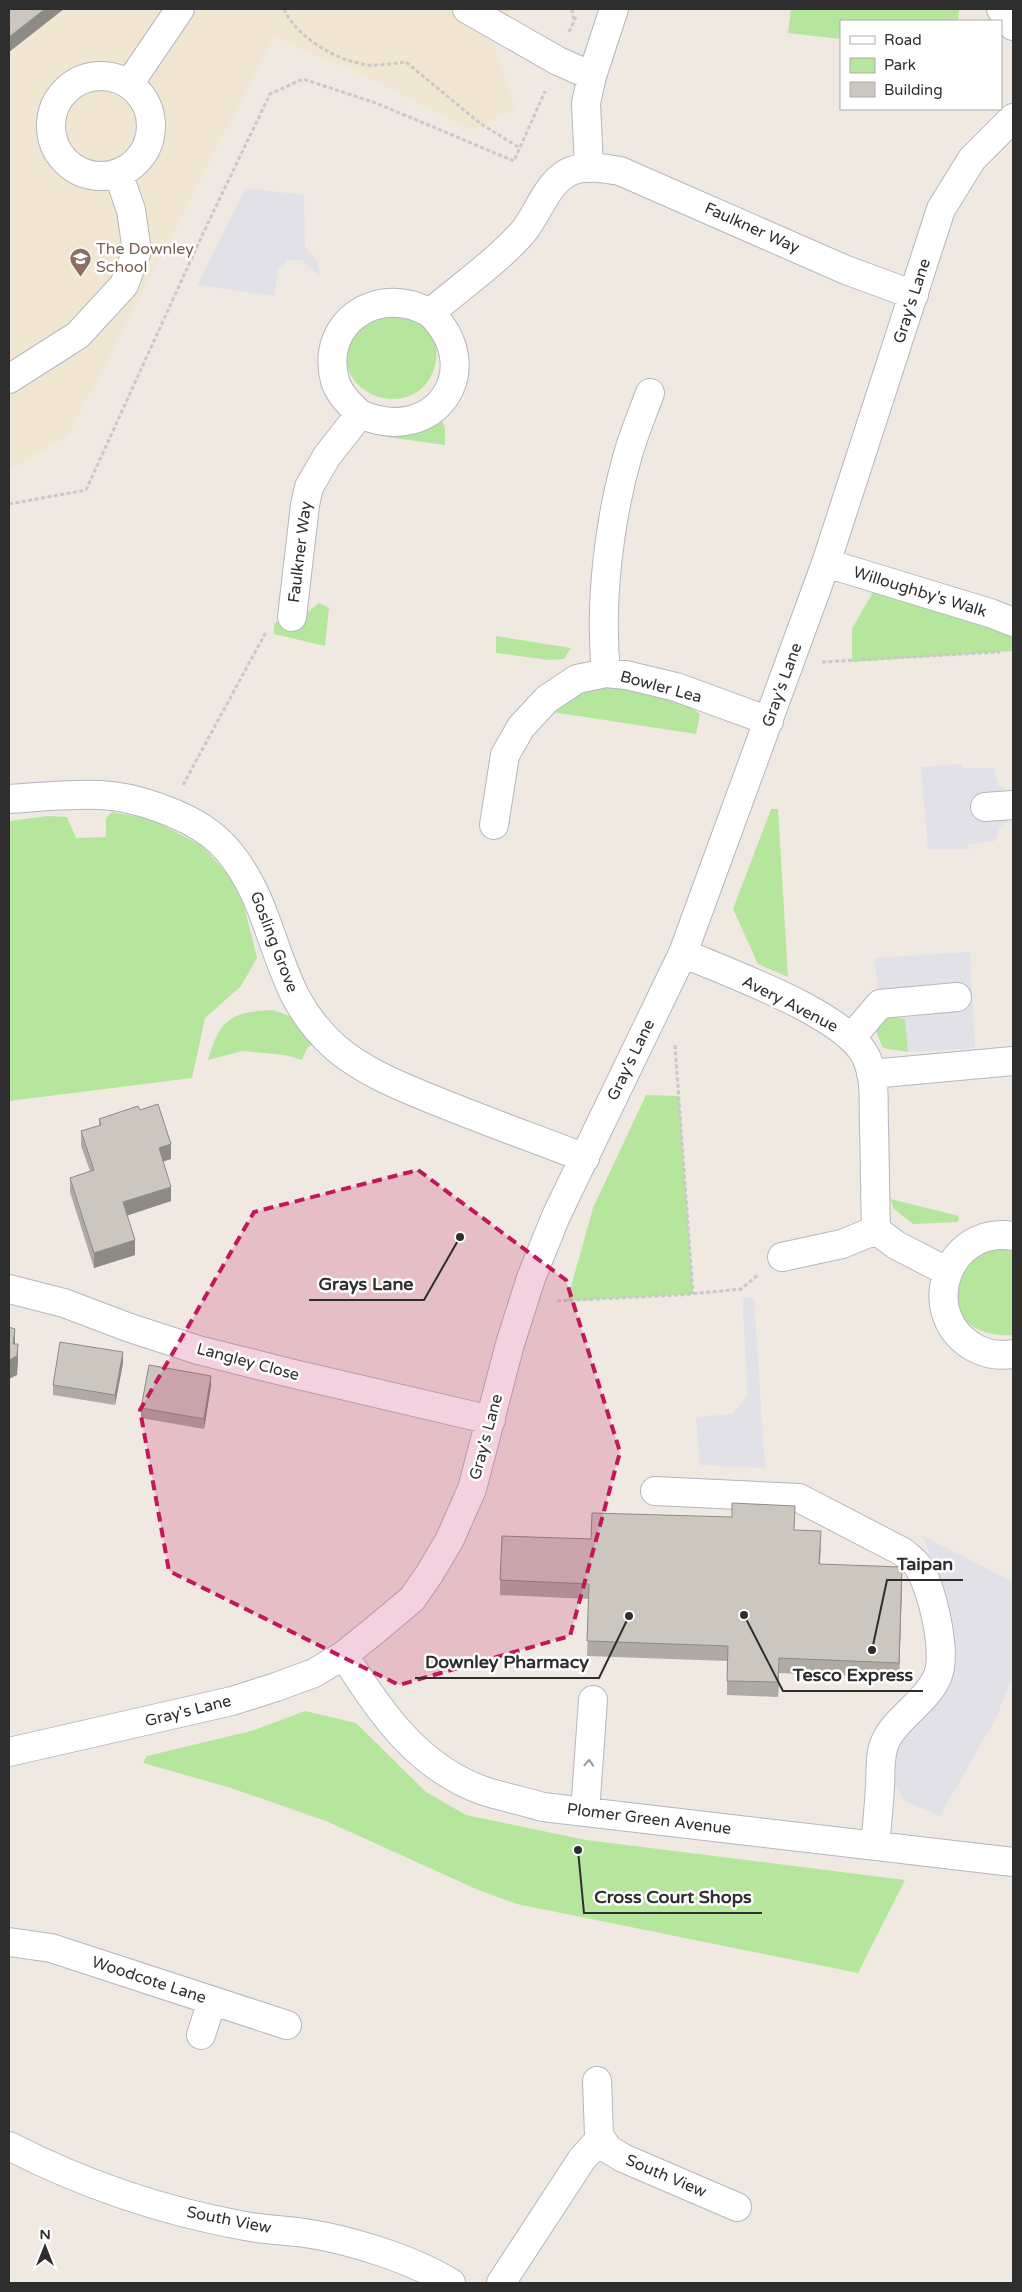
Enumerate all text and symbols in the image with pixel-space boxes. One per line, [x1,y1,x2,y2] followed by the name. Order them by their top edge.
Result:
[840,20,1002,110] legend
[884,31,922,49] text: Road
[884,56,916,74] text: Park
[884,81,943,99] text: Building
[701,198,803,258] street label: Faulkner Way
[96,239,194,277] place label: The Downley School
[68,246,92,277] school or university icon: The Downley School
[889,256,935,346] street label: Gray's Lane
[284,500,316,604] street label: Faulkner Way
[851,562,989,622] street label: Willoughby's Walk
[758,640,806,730] street label: Gray's Lane
[618,666,704,708] street label: Bowler Lea
[246,889,302,995] street label: Gosling Grove
[739,971,841,1037] street label: Avery Avenue
[603,1016,659,1104] street label: Gray's Lane
[309,1267,424,1300] callout: Grays Lane
[318,1273,414,1295] text: Grays Lane
[195,1339,301,1385] street label: Langley Close
[465,1392,507,1482] street label: Gray's Lane
[887,1547,963,1580] callout: Taipan
[896,1553,953,1575] text: Taipan
[415,1645,599,1678] callout: Downley Pharmacy
[425,1651,589,1673] text: Downley Pharmacy
[783,1658,923,1691] callout: Tesco Express
[792,1664,914,1686] text: Tesco Express
[143,1691,233,1731] street label: Gray's Lane
[583,1759,594,1767] one-way arrow
[566,1799,732,1839] street label: Plomer Green Avenue
[584,1880,762,1913] callout: Cross Court Shops
[594,1886,752,1908] text: Cross Court Shops
[89,1952,209,2008] street label: Woodcote Lane
[623,2150,710,2202] street label: South View
[185,2202,273,2238] street label: South View
[20,2222,70,2272] north arrow
[39,2226,51,2243] text: N

